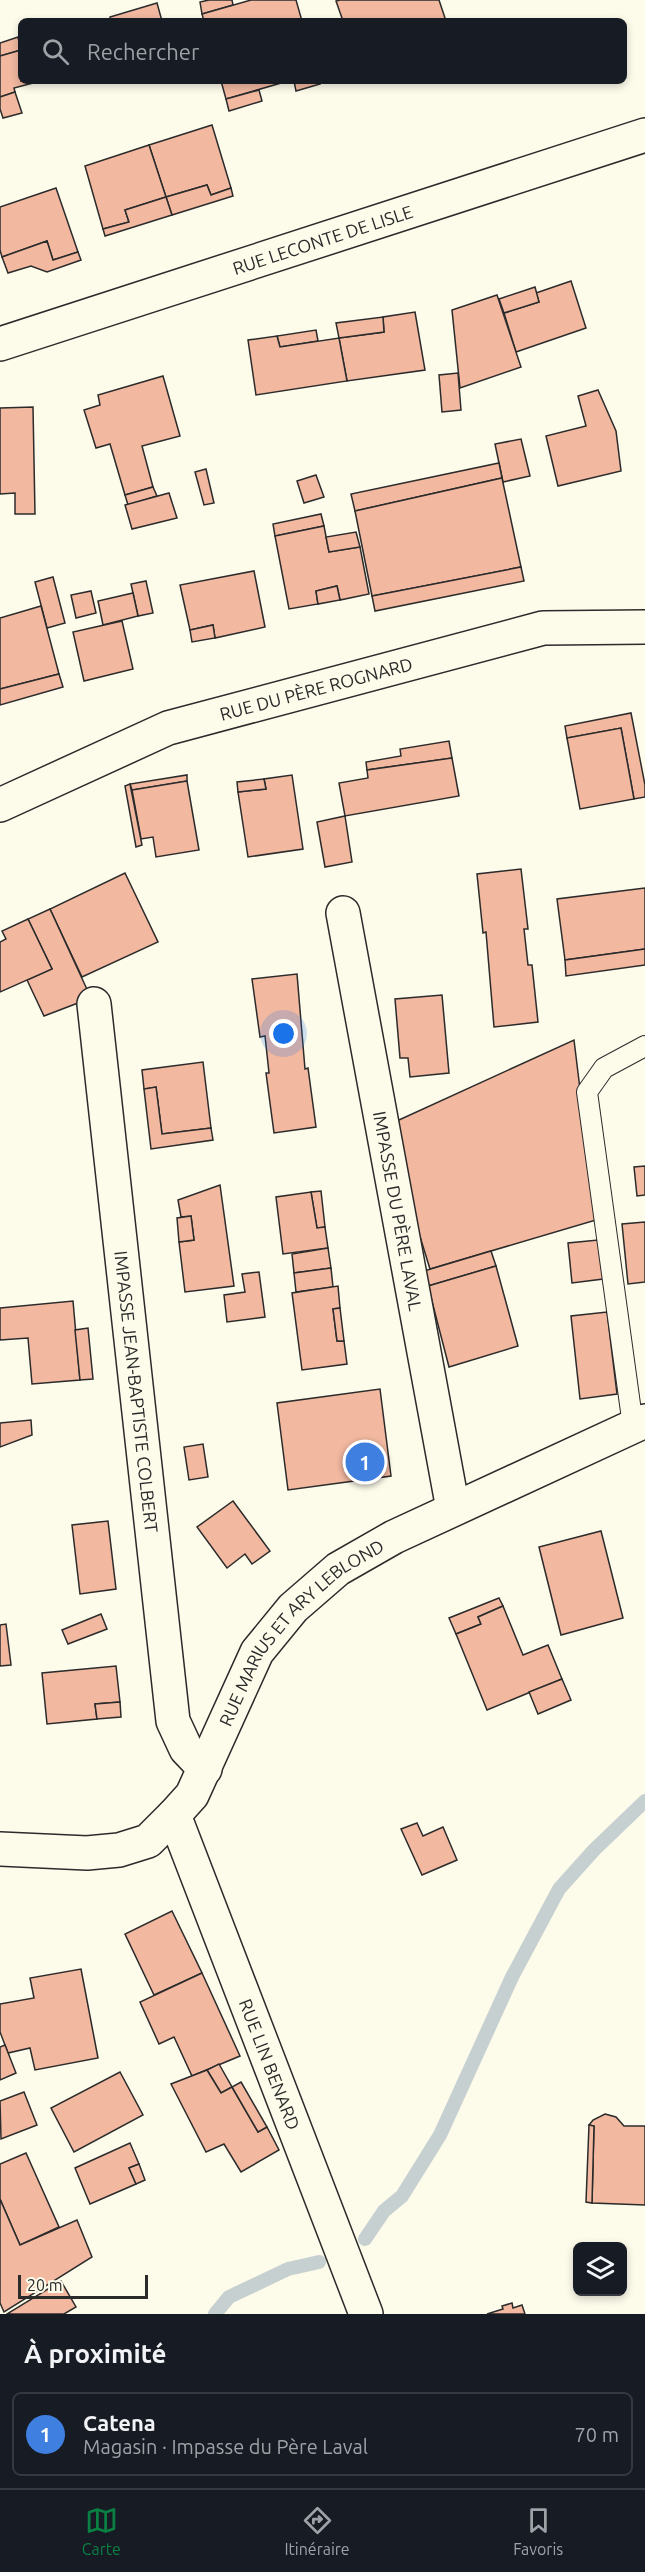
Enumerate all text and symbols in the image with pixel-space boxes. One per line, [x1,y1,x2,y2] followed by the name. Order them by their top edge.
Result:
[18,18,627,84] search box
[39,35,72,68] icon: search
[87,39,199,64] text: Rechercher
[230,201,415,278] street label: RUE LECONTE DE LISLE
[217,653,415,724] street label: RUE DU PÈRE ROGNARD
[269,1019,298,1048] your location
[370,1109,426,1312] street label: IMPASSE DU PÈRE LAVAL
[111,1250,162,1534] street label: IMPASSE JEAN-BAPTISTE COLBERT
[346,1440,385,1484] pin: 1
[215,1535,387,1729] street label: RUE MARIUS ET ARY LEBLOND
[236,1996,304,2132] street label: RUE LIN BENARD
[573,2242,627,2296] map controls
[573,2242,627,2296] button: layers
[18,2272,148,2300] scale bar
[27,2276,63,2294] text: 20 m
[24,2339,166,2368] text: À proximité
[83,2410,156,2435] text: Catena
[40,2423,51,2446] text: 1
[575,2423,619,2446] text: 70 m
[83,2435,368,2458] text: Magasin · Impasse du Père Laval
[82,2504,121,2558] tab: Carte
[284,2504,350,2558] tab: Itinéraire
[513,2504,563,2558] tab: Favoris

